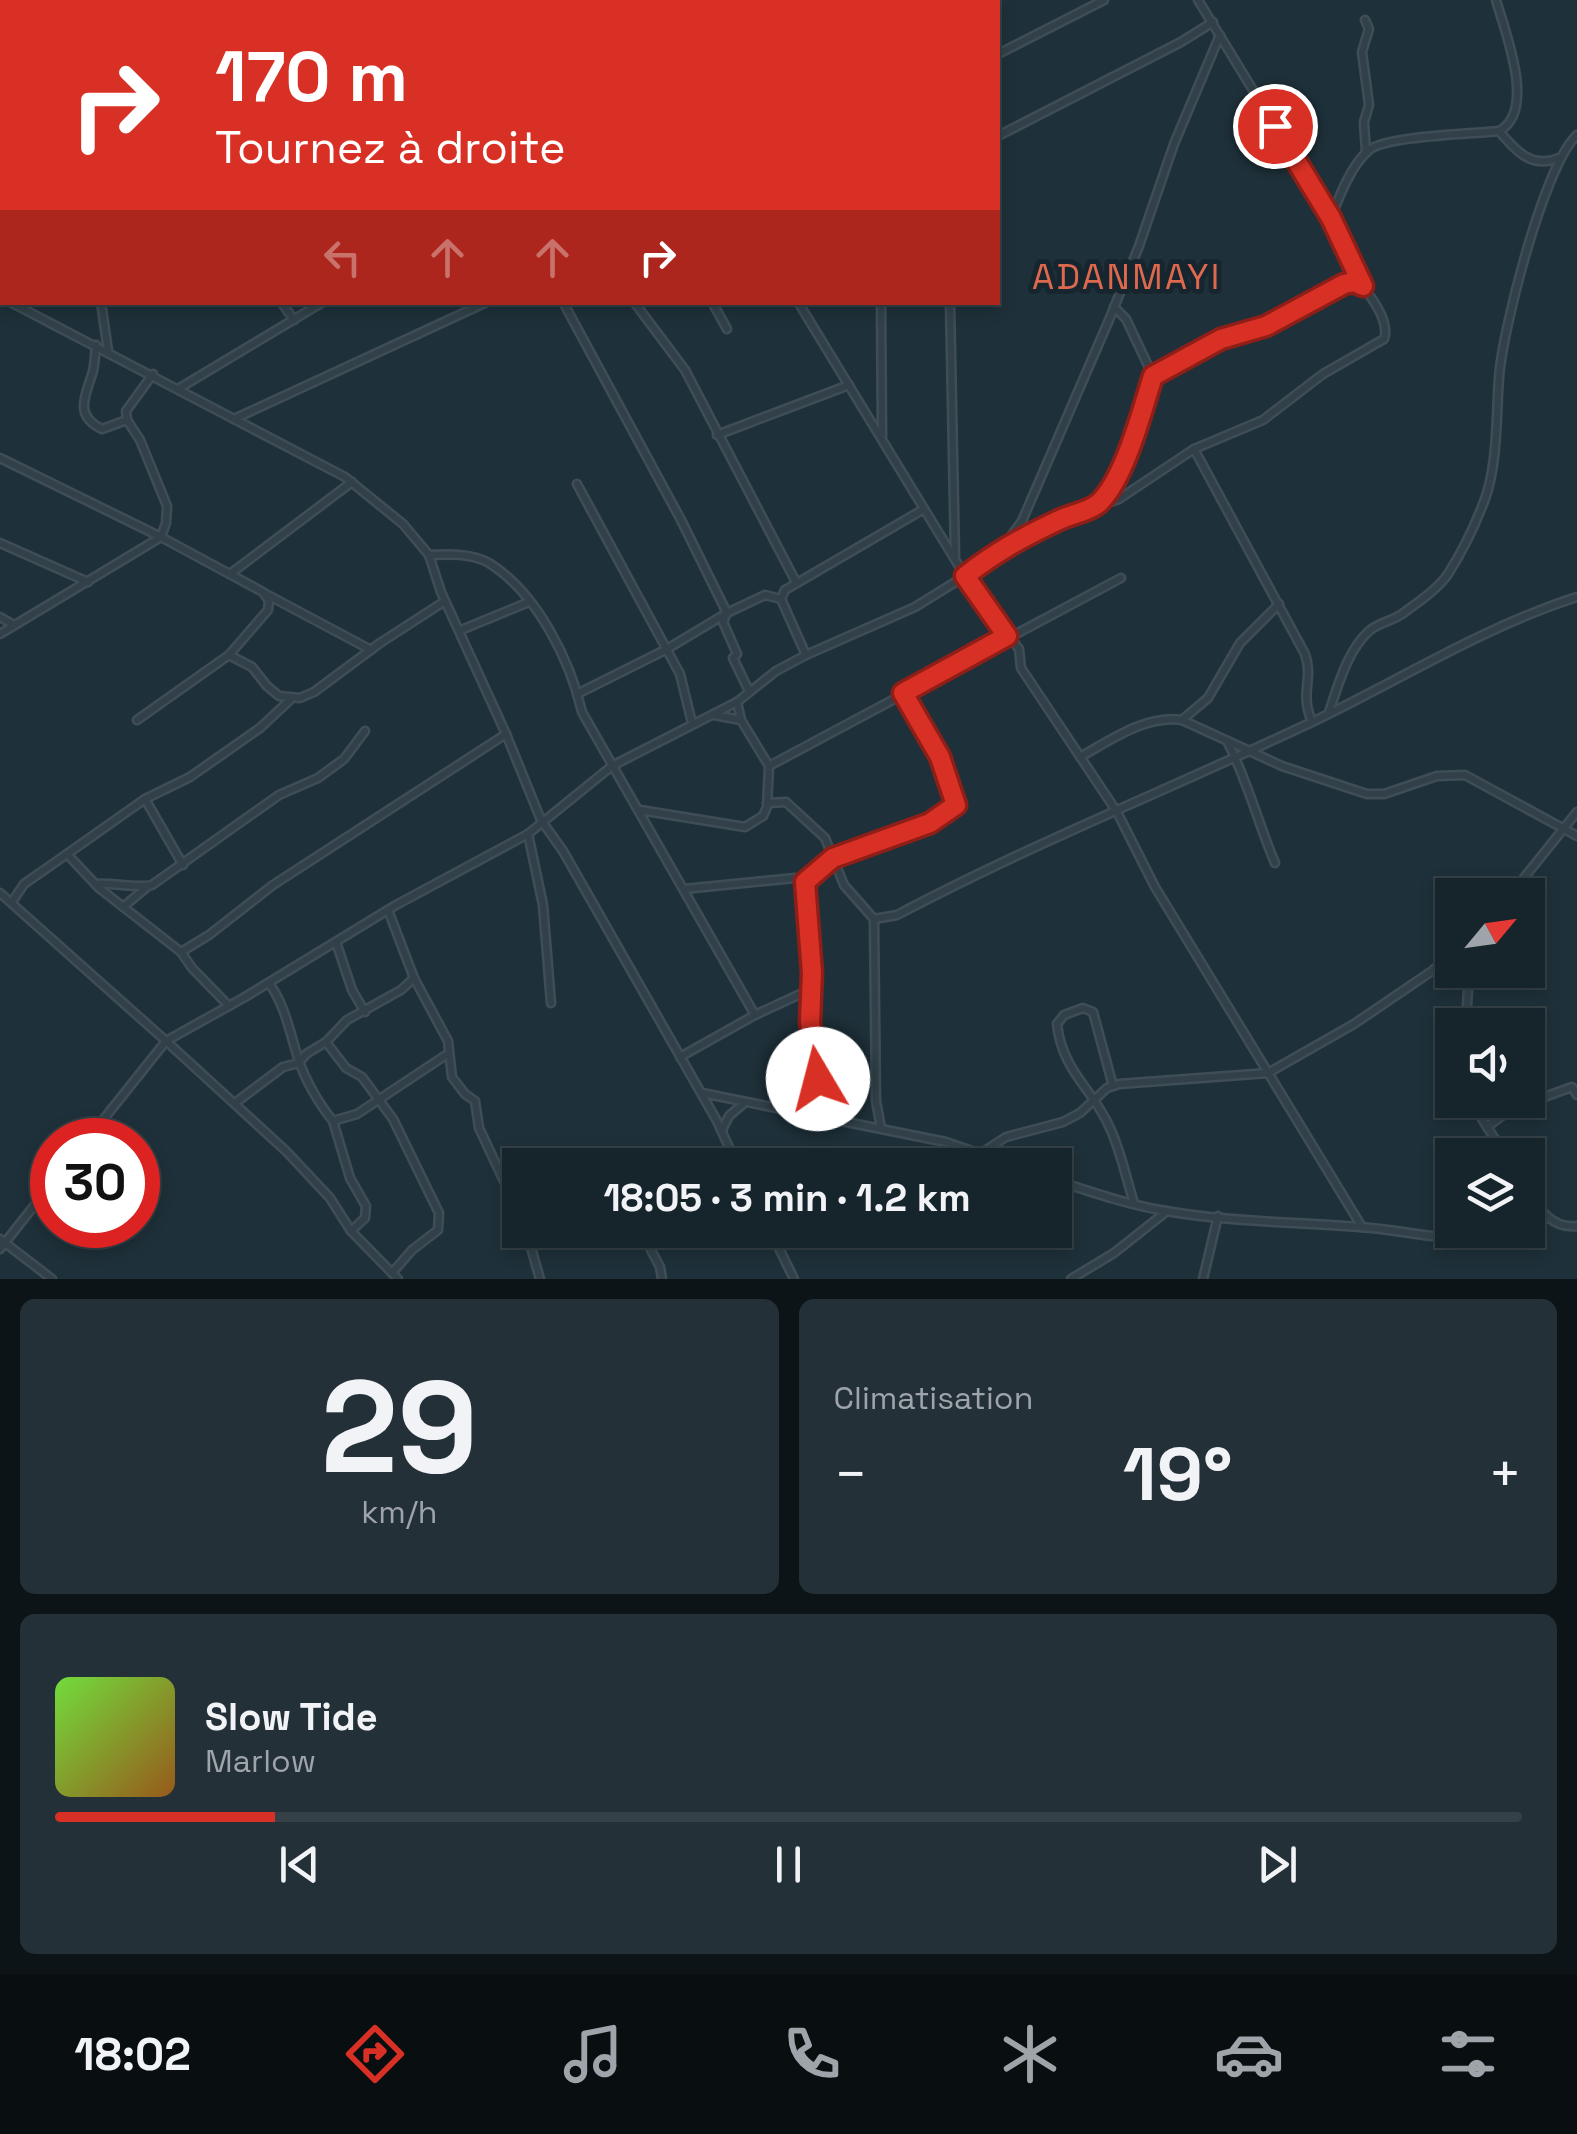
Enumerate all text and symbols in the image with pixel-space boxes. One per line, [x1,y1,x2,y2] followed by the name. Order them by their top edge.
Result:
[215,32,408,121] text: 170 m
[50,40,180,170] icon: right
[1233,84,1318,169] pin
[1248,99,1303,154] icon: arrive
[215,119,566,176] text: Tournez à droite
[315,230,370,285] icon: left
[420,230,475,285] icon: ahead
[525,230,580,285] icon: ahead
[630,230,685,285] icon: right
[1032,255,1222,299] district label: ADANMAYI
[1435,878,1545,988] north arrow
[1435,878,1545,1248] map controls
[1435,1008,1545,1118] button: sound
[766,1027,870,1131] position arrow
[30,1118,160,1248] speed limit sign: 30
[1435,1138,1545,1248] button: layers
[603,1174,971,1222] text: 18:05 · 3 min · 1.2 km
[321,1344,478,1510] text: 29
[834,1378,1033,1418] text: Climatisation
[1123,1426,1233,1522] text: 19°
[834,1439,868,1509] text: −
[1488,1439,1522,1509] text: +
[361,1492,437,1532] text: km/h
[205,1693,378,1741] text: Slow Tide
[205,1741,316,1781] text: Marlow
[272,1837,327,1892] icon: previous
[761,1837,816,1892] icon: pause
[1250,1837,1305,1892] icon: next
[340,2019,410,2089] icon: directions
[558,2019,628,2089] icon: music
[777,2019,847,2089] icon: phone
[995,2019,1065,2089] icon: climate
[1214,2019,1284,2089] icon: car
[1433,2019,1503,2089] icon: filters
[74,2026,191,2083] text: 18:02

